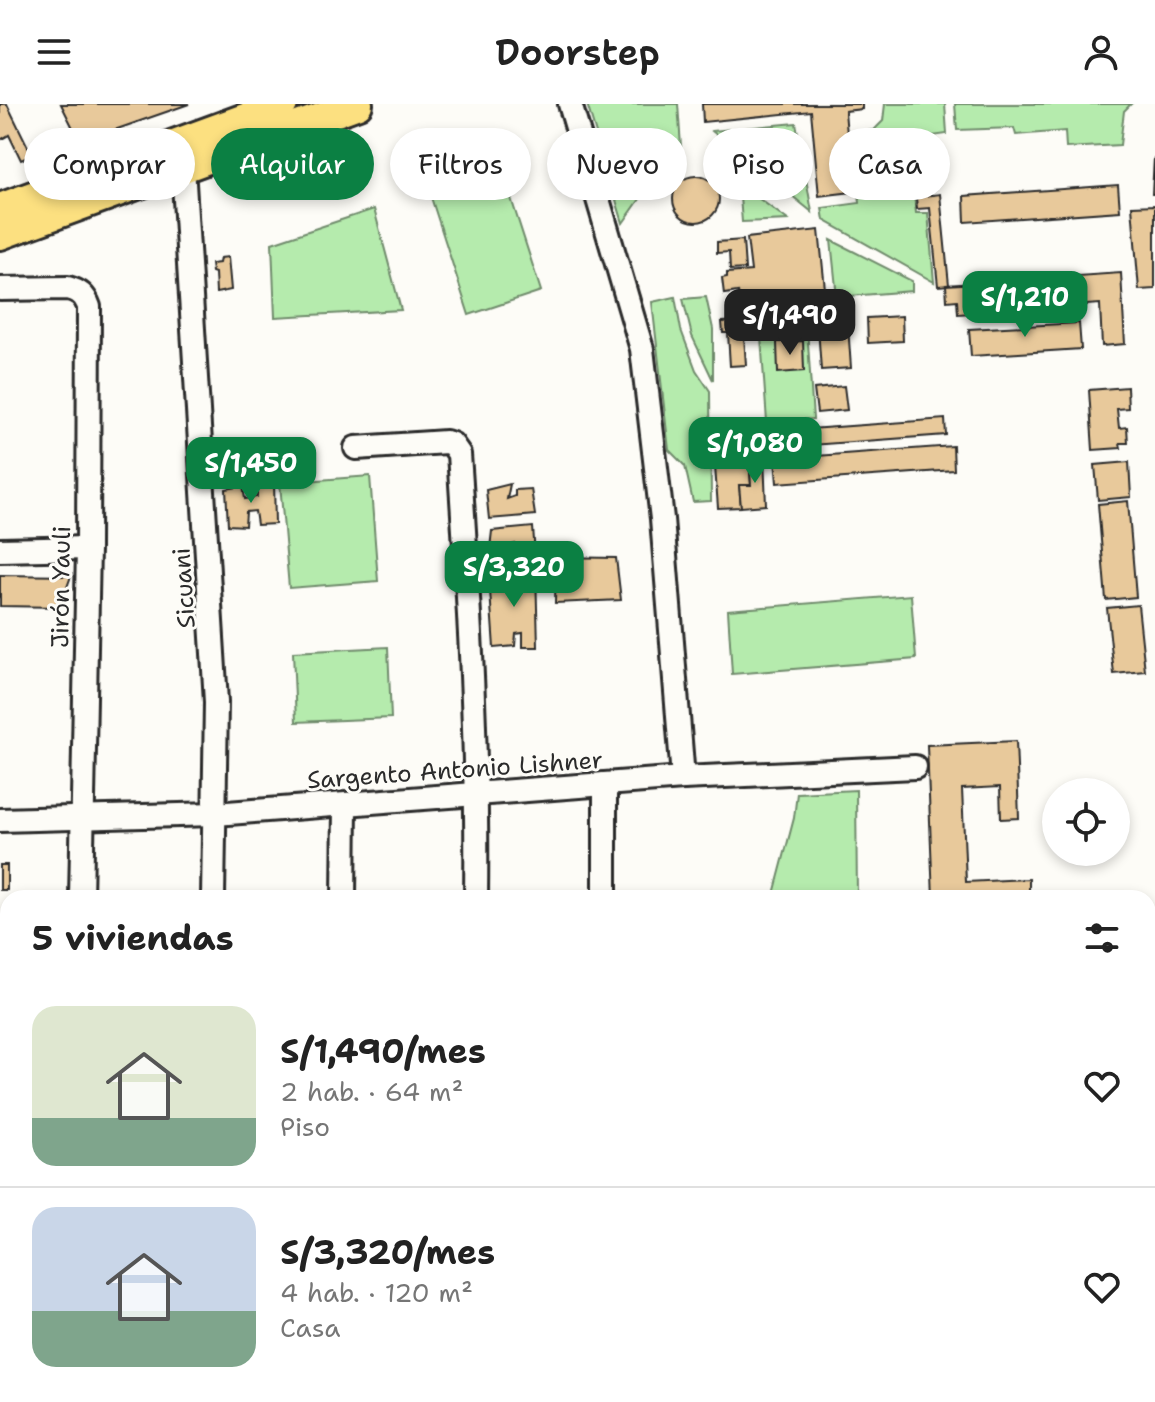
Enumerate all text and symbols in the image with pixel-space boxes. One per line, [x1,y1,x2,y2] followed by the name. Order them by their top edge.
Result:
[495,28,660,77] text: Doorstep
[32,30,76,74] icon: menu
[1079,30,1123,74] icon: person
[24,128,195,200] chip: Comprar
[211,128,374,200] chip: Alquilar
[390,128,531,200] chip: Filtros
[547,128,687,200] chip: Nuevo
[703,128,813,200] chip: Piso
[829,128,950,200] chip: Casa
[951,271,1099,339] pin: S/1,210
[980,279,1070,314] text: S/1,210
[716,289,864,357] pin: S/1,490
[742,297,838,332] text: S/1,490
[681,417,829,485] pin: S/1,080
[707,425,803,460] text: S/1,080
[177,437,325,505] pin: S/1,450
[204,445,298,480] text: S/1,450
[44,526,78,648] street label: Jirón Yauli
[440,541,588,609] pin: S/3,320
[165,547,203,629] street label: Sicuani
[463,549,565,584] text: S/3,320
[306,744,604,796] street label: Sargento Antonio Lishner
[1042,778,1130,866] map controls
[1042,778,1130,866] button: locate
[32,915,234,961] text: 5 viviendas
[1080,916,1124,960] icon: filters
[280,1028,486,1074] text: S/1,490/mes
[96,1038,192,1134] icon: home
[1080,1064,1124,1108] icon: heart
[280,1074,463,1109] text: 2 hab. · 64 m²
[280,1109,330,1144] text: Piso
[280,1229,495,1275] text: S/3,320/mes
[96,1239,192,1335] icon: home
[1080,1265,1124,1309] icon: heart
[280,1275,473,1310] text: 4 hab. · 120 m²
[280,1310,340,1345] text: Casa

